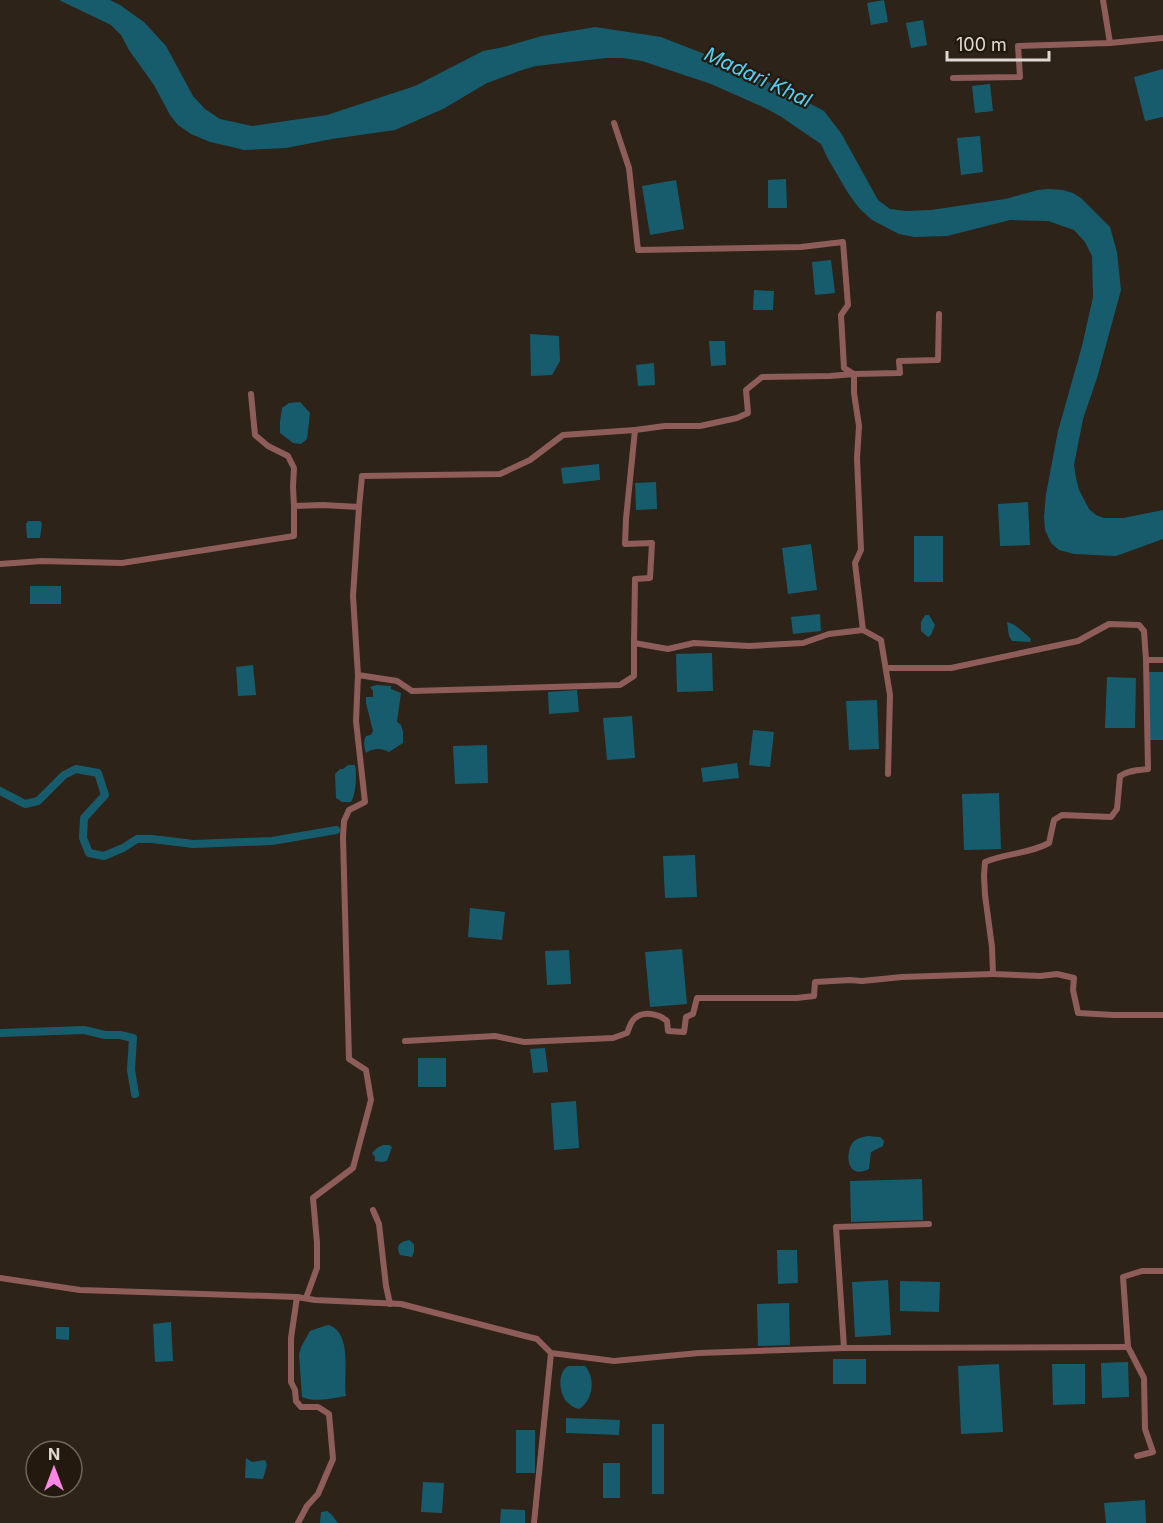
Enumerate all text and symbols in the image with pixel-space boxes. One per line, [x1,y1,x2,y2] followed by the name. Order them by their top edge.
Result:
[947,24,1049,62] scale bar
[956,34,1007,55] text: 100 m
[701,42,816,112] water label: Madari Khal
[24,1439,84,1499] north arrow
[48,1444,60,1464] text: N

